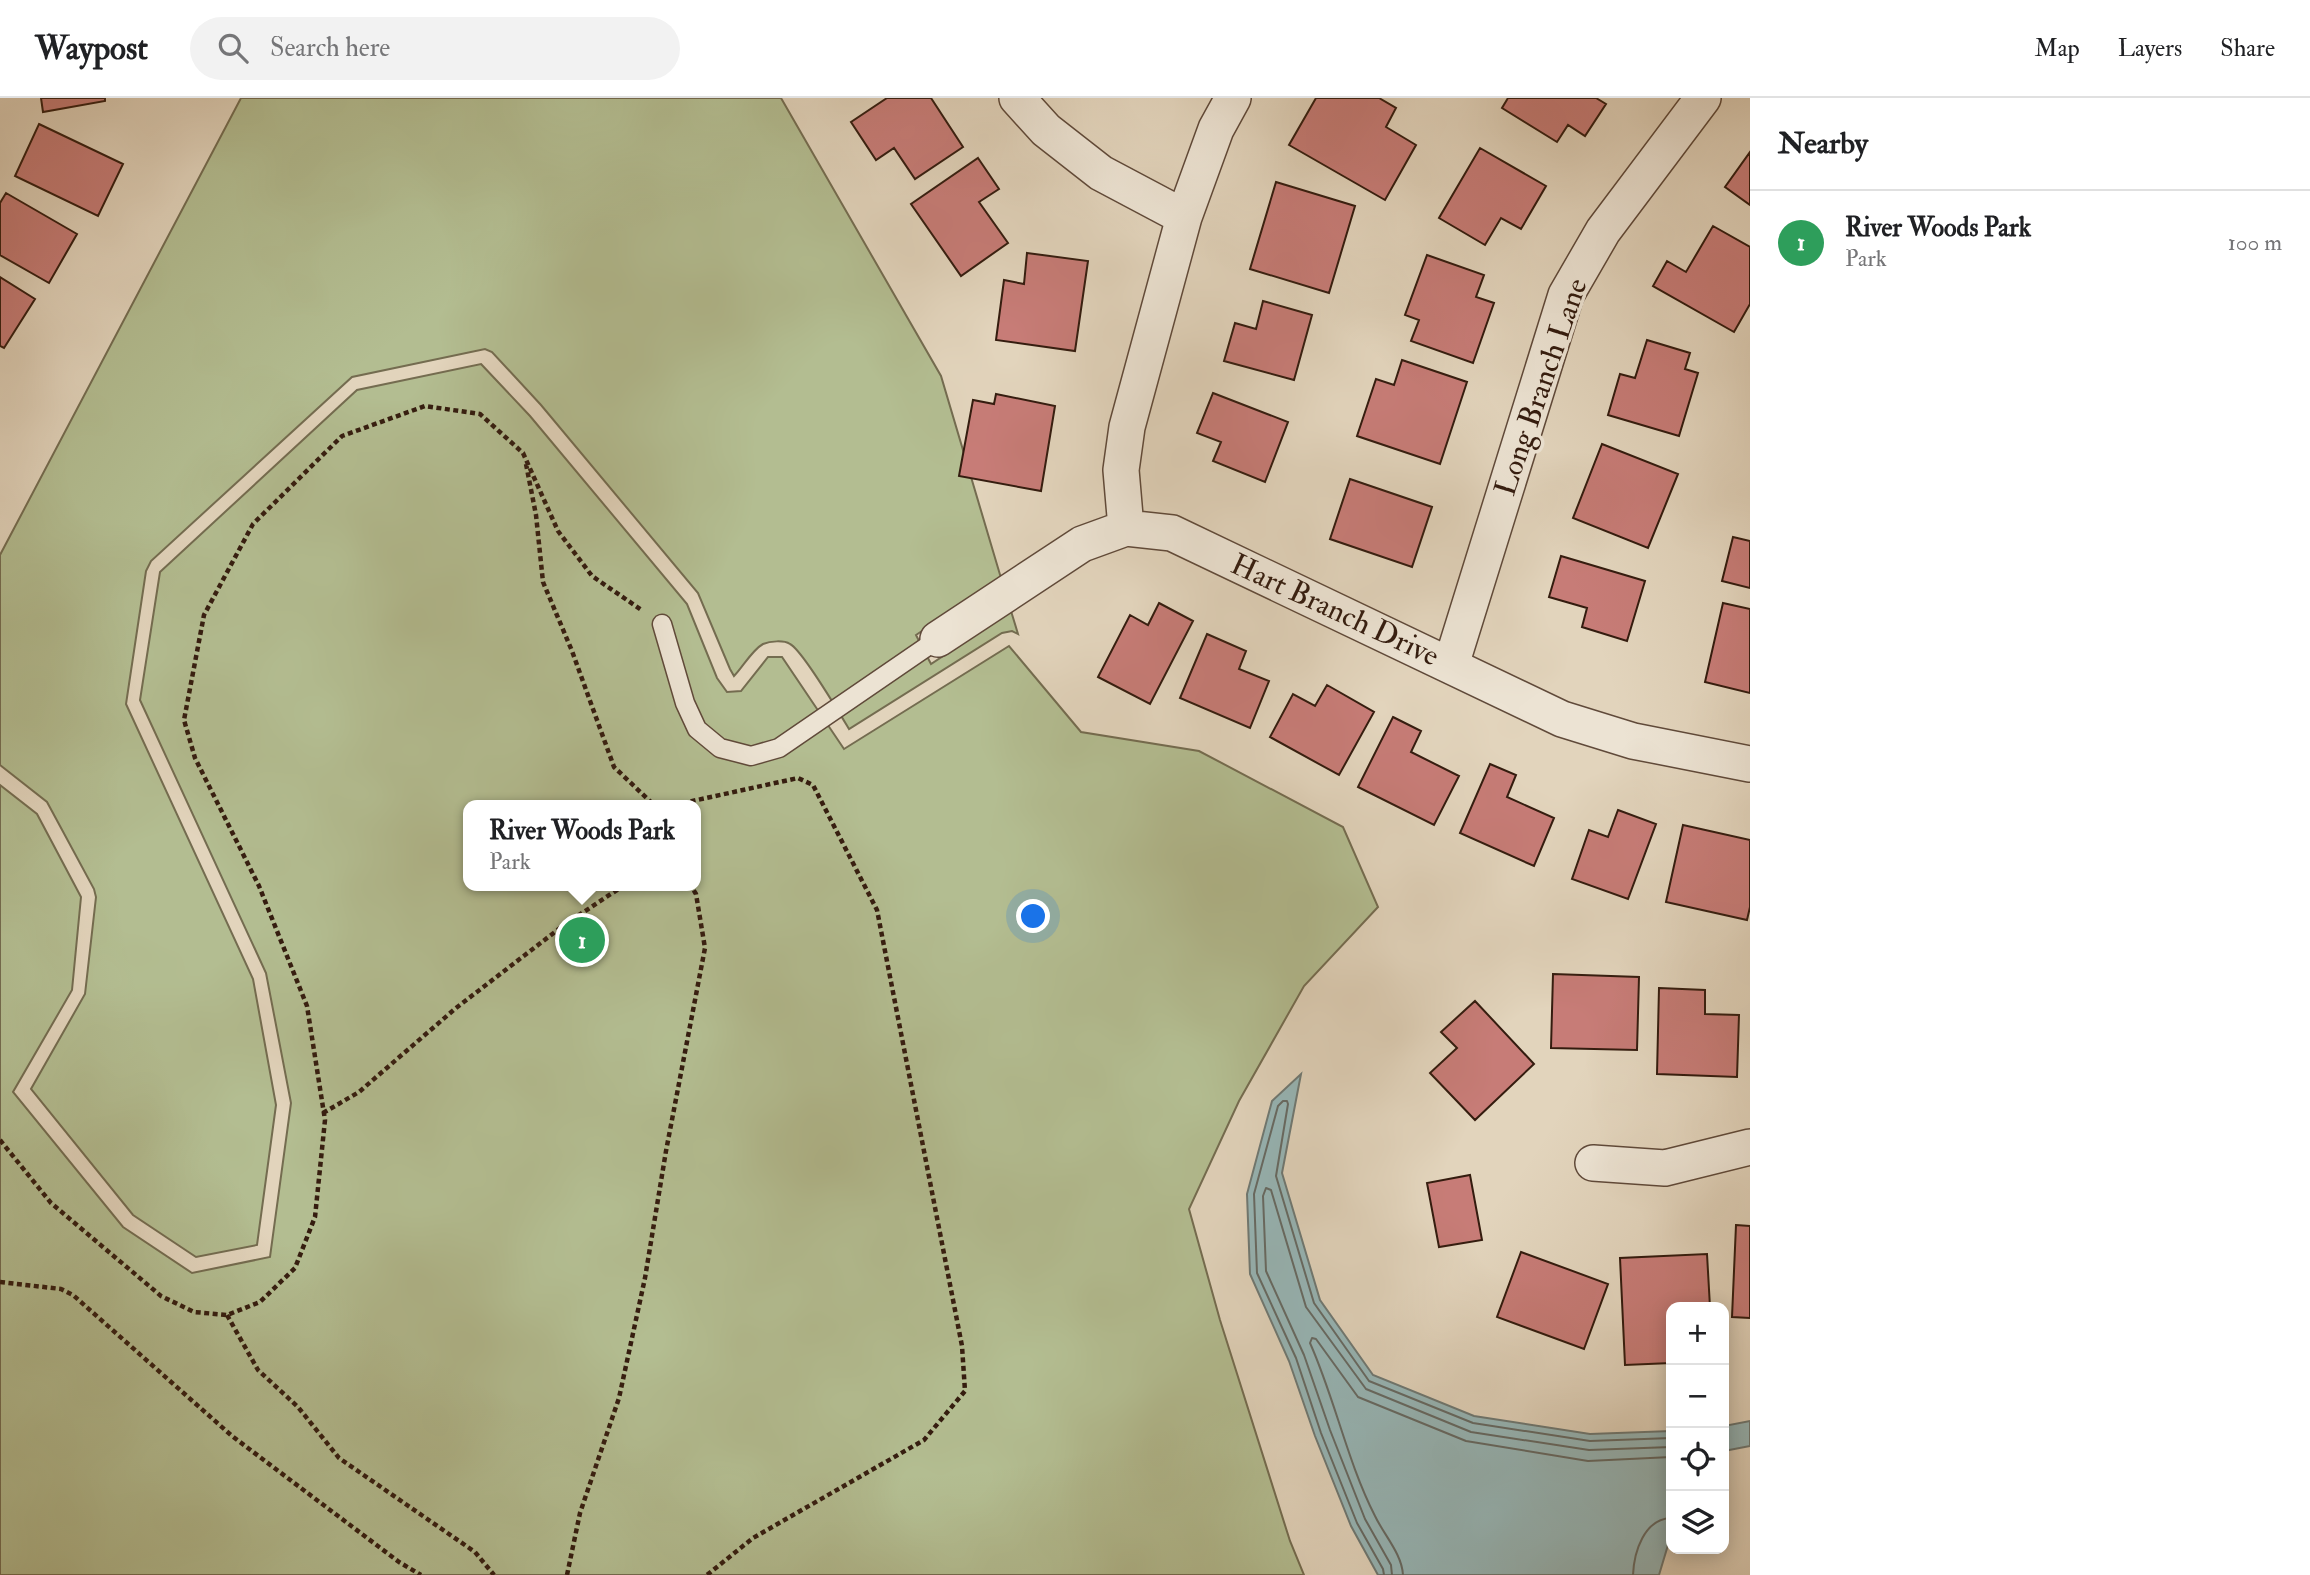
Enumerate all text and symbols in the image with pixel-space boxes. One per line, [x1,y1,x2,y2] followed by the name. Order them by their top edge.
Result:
[190,17,680,80] search box
[35,28,148,69] text: Waypost
[214,29,252,67] icon: search
[270,32,390,64] text: Search here
[2035,33,2080,64] text: Map
[2118,33,2182,64] text: Layers
[2220,33,2275,64] text: Share
[1778,125,1868,162] text: Nearby
[1845,212,2031,244] text: River Woods Park
[1797,228,1805,257] text: 1
[2228,228,2282,257] text: 100 m
[1845,244,1887,273] text: Park
[1486,273,1596,501] street label: Long Branch Lane
[1225,546,1445,674] street label: Hart Branch Drive
[463,800,701,891] popup
[489,815,675,847] text: River Woods Park
[489,847,531,876] text: Park
[1016,899,1050,933] your location
[559,914,605,966] pin: 1
[1666,1302,1729,1554] map controls
[1666,1302,1729,1365] button: +
[1666,1365,1729,1428] button: −
[1666,1428,1729,1491] button: locate
[1666,1491,1729,1554] button: layers

